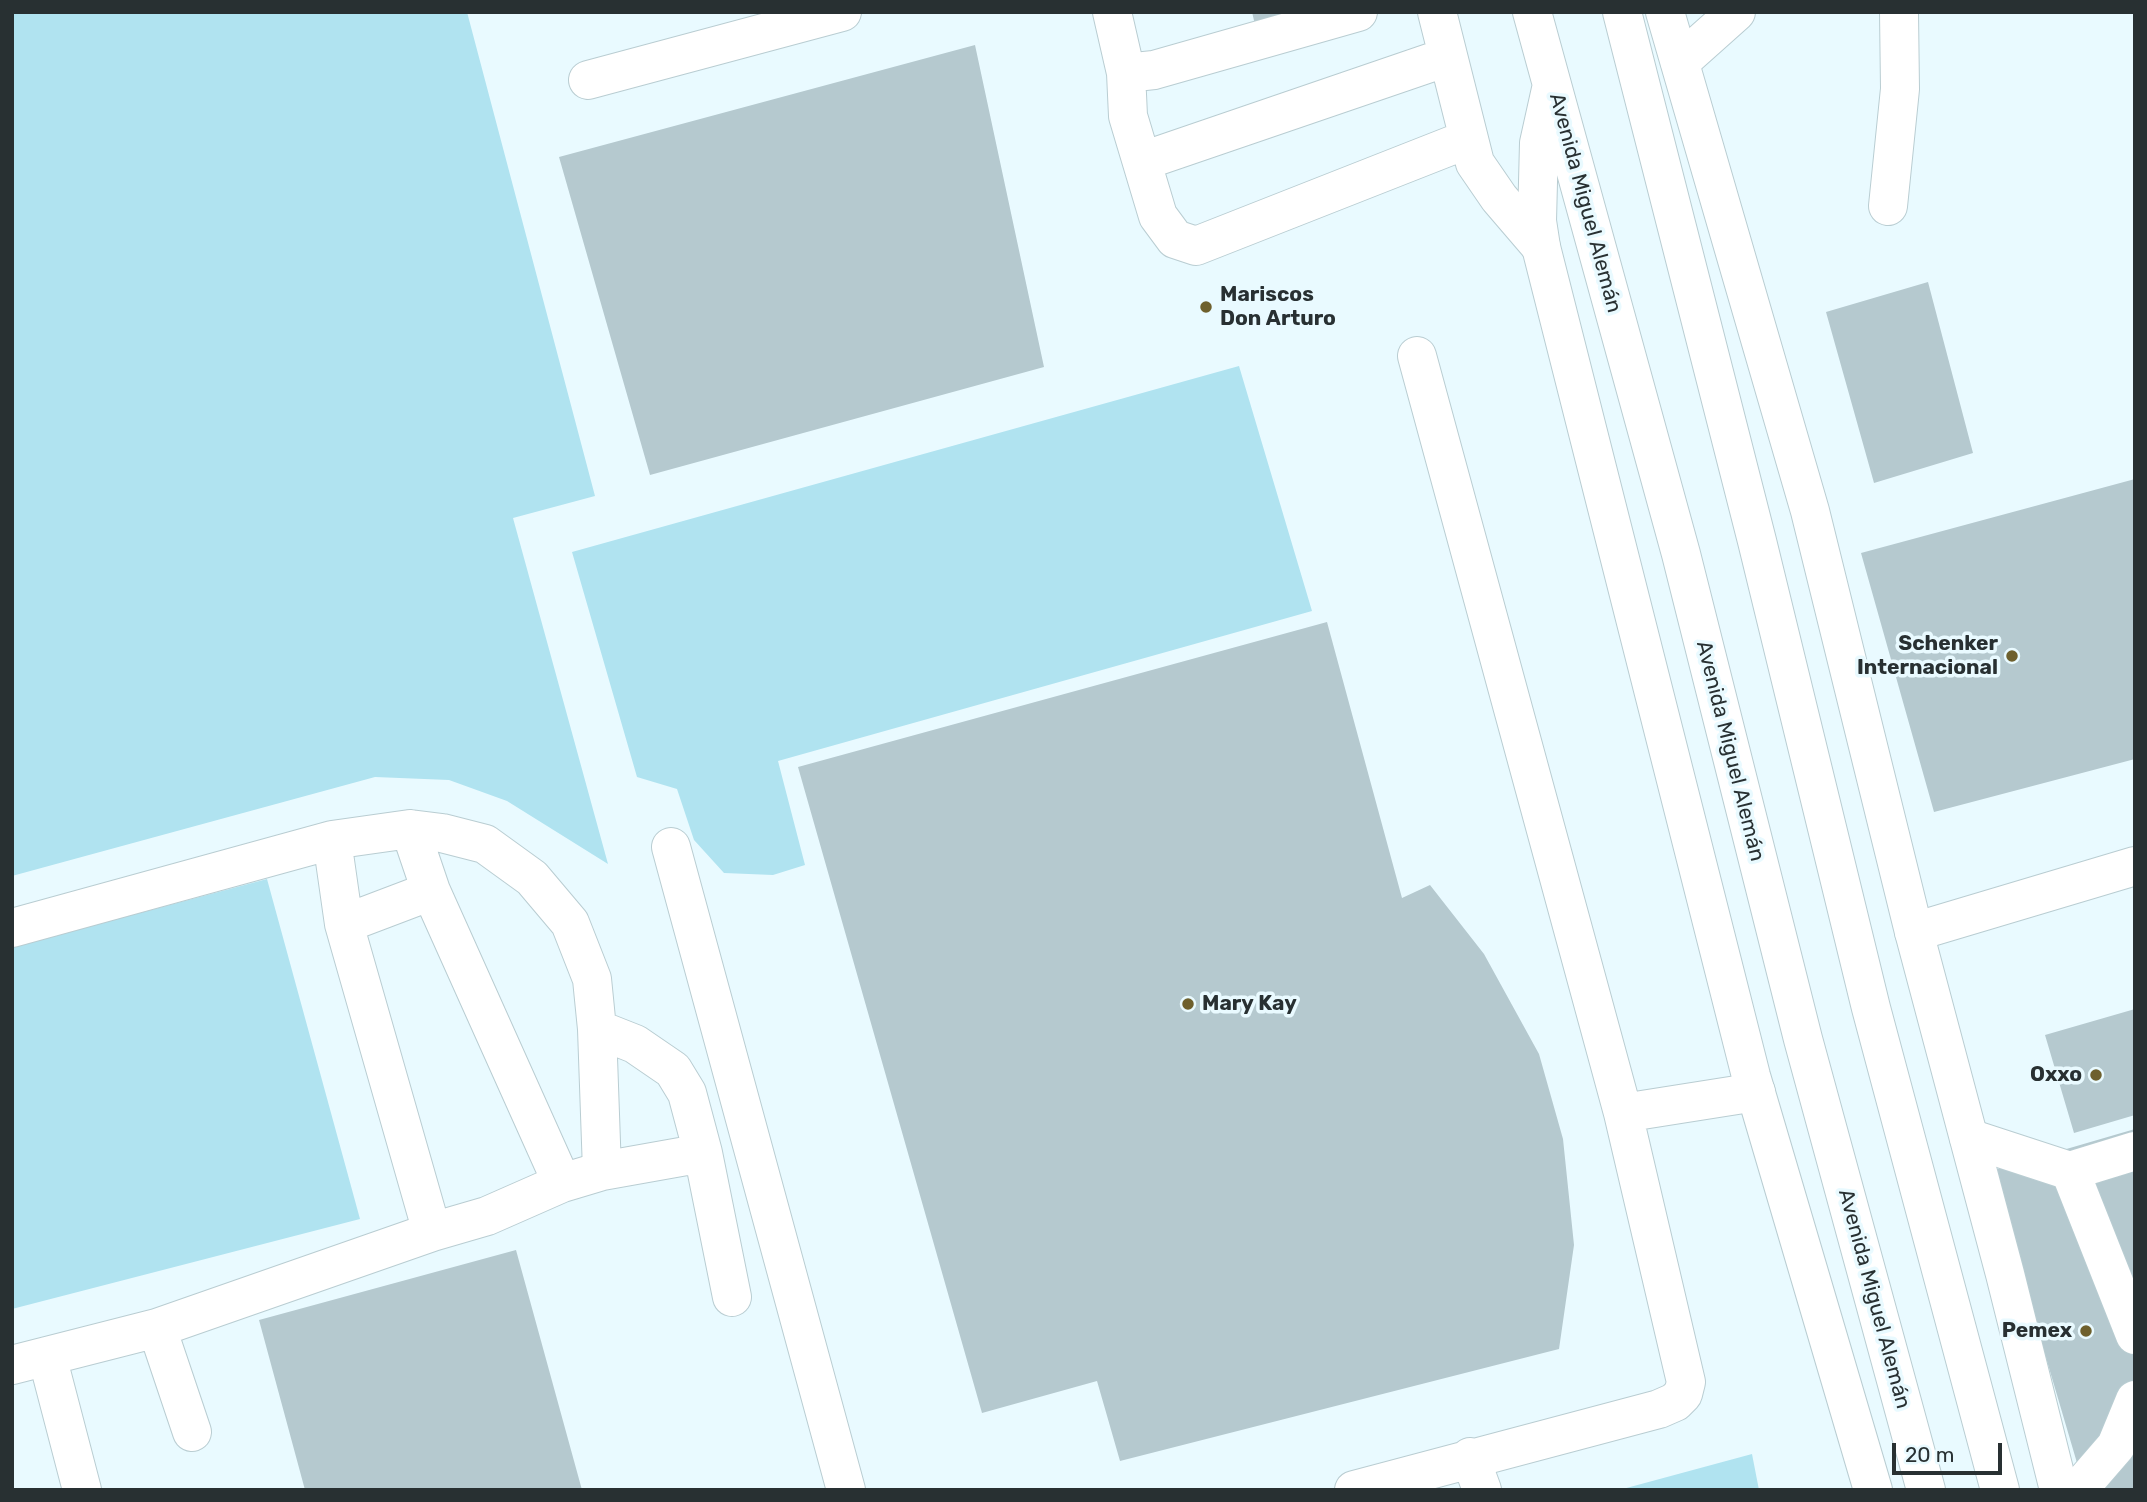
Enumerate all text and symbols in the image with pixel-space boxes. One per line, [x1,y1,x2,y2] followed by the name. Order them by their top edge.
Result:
[1544,90,1626,316] street label: Avenida Miguel Alemán
[1220,282,1336,332] place label: Mariscos Don Arturo
[1198,299,1214,315] marker: Mariscos Don Arturo
[1857,631,1998,681] place label: Schenker Internacional
[1690,638,1770,864] street label: Avenida Miguel Alemán
[2004,648,2020,664] marker: Schenker Internacional
[1202,991,1297,1017] place label: Mary Kay
[1180,996,1196,1012] marker: Mary Kay
[2030,1062,2082,1088] place label: Oxxo
[2088,1067,2104,1083] marker: Oxxo
[1833,1186,1915,1412] street label: Avenida Miguel Alemán
[2002,1318,2072,1344] place label: Pemex
[2078,1323,2094,1339] marker: Pemex
[1895,1428,2005,1472] scale bar
[1905,1442,1954,1467] text: 20 m

